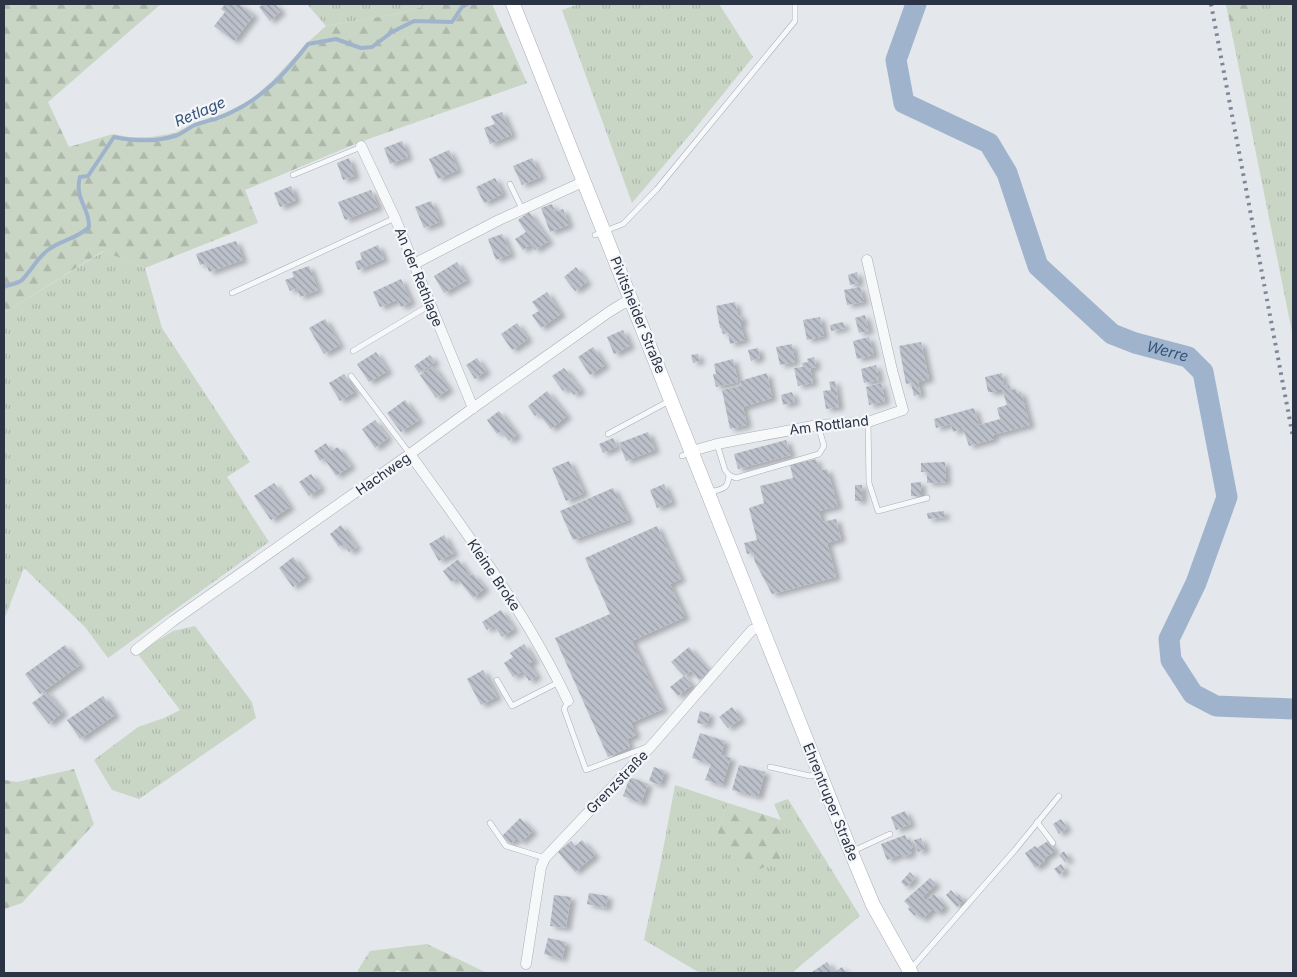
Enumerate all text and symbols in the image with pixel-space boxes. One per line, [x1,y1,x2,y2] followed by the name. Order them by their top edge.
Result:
[171,92,228,131] water label: Retlage
[392,225,447,329] street label: An der Rethlage
[607,254,670,376] street label: Pivitsheider Straße
[1145,336,1191,366] water label: Werre
[788,411,870,438] street label: Am Rottland
[352,449,413,498] street label: Hachweg
[464,536,525,614] street label: Kleine Broke
[800,740,863,863] street label: Ehrentruper Straße
[582,746,651,817] street label: Grenzstraße

